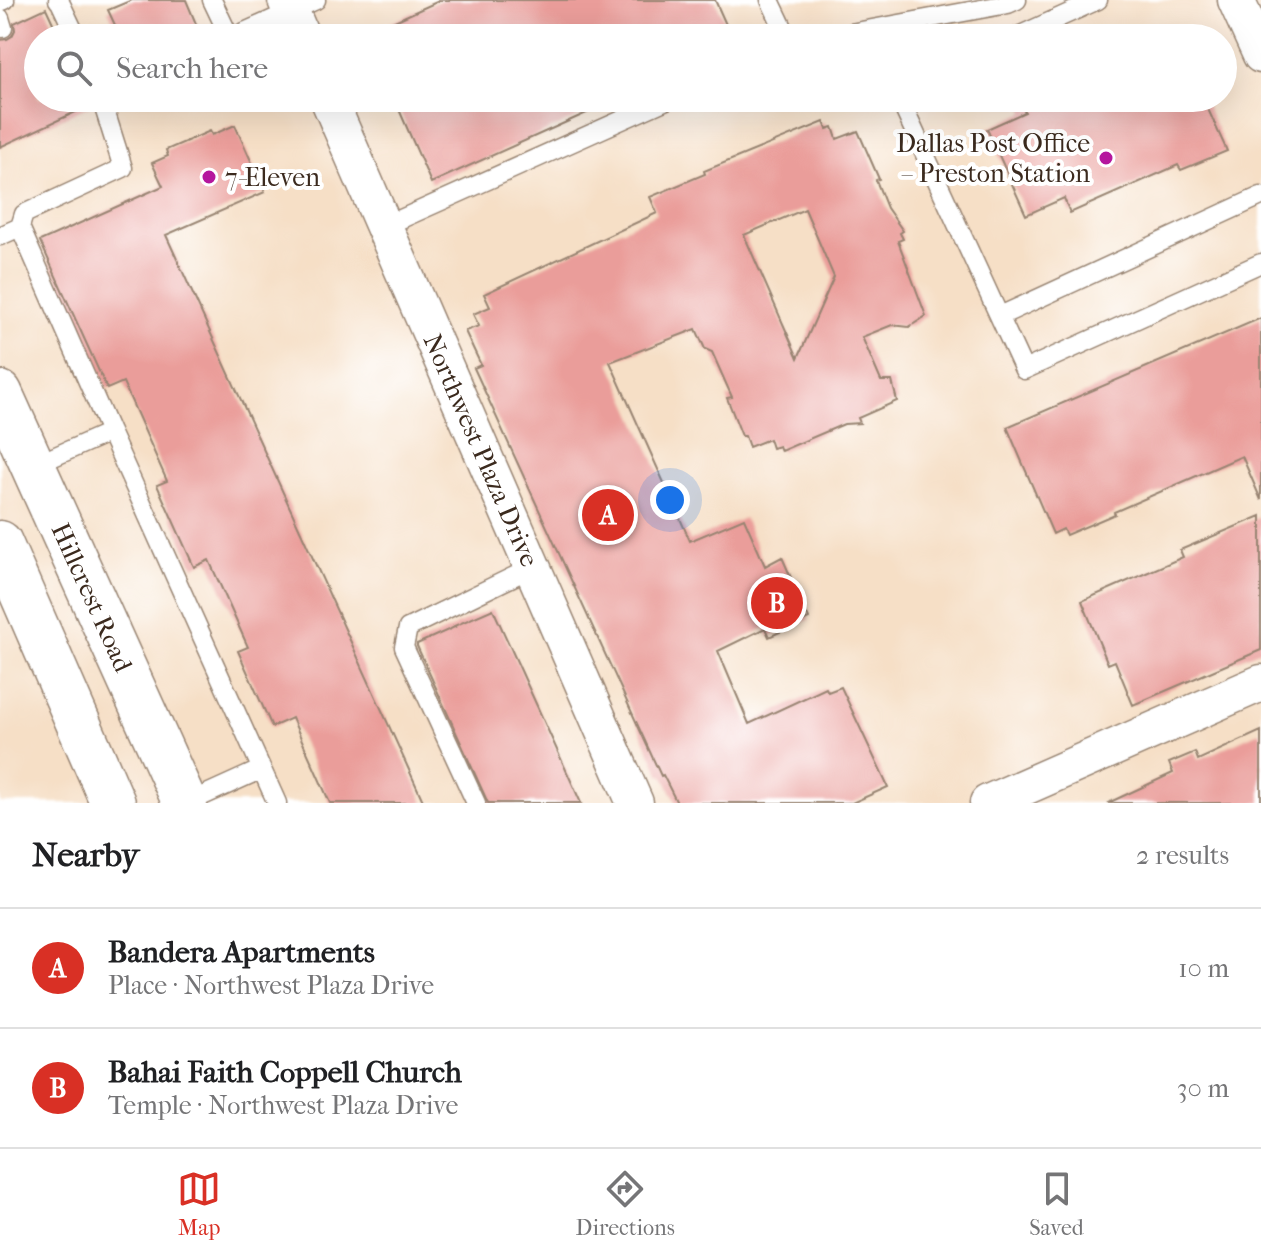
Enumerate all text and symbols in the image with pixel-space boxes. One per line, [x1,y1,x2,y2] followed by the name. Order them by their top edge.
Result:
[24,24,1237,112] search box
[52,46,96,90] icon: search
[116,51,268,86] text: Search here
[896,128,1090,189] place label: Dallas Post Office – Preston Station
[1097,149,1115,167] marker: Dallas Post Office – Preston Station
[225,162,320,193] place label: 7-Eleven
[200,168,218,186] marker: 7-Eleven
[417,329,545,571] street label: Northwest Plaza Drive
[650,480,690,520] your location
[582,485,634,545] pin: A
[45,518,139,677] street label: Hillcrest Road
[751,573,803,633] pin: B
[32,835,139,875] text: Nearby
[1136,840,1229,871] text: 2 results
[108,935,375,970] text: Bandera Apartments
[50,953,66,984] text: A
[1178,953,1229,984] text: 10 m
[108,970,434,1001] text: Place · Northwest Plaza Drive
[108,1055,462,1090] text: Bahai Faith Coppell Church
[50,1073,66,1104] text: B
[1177,1073,1229,1104] text: 30 m
[108,1090,458,1121] text: Temple · Northwest Plaza Drive
[177,1167,221,1241] tab: Map
[576,1167,675,1241] tab: Directions
[1029,1167,1084,1241] tab: Saved

